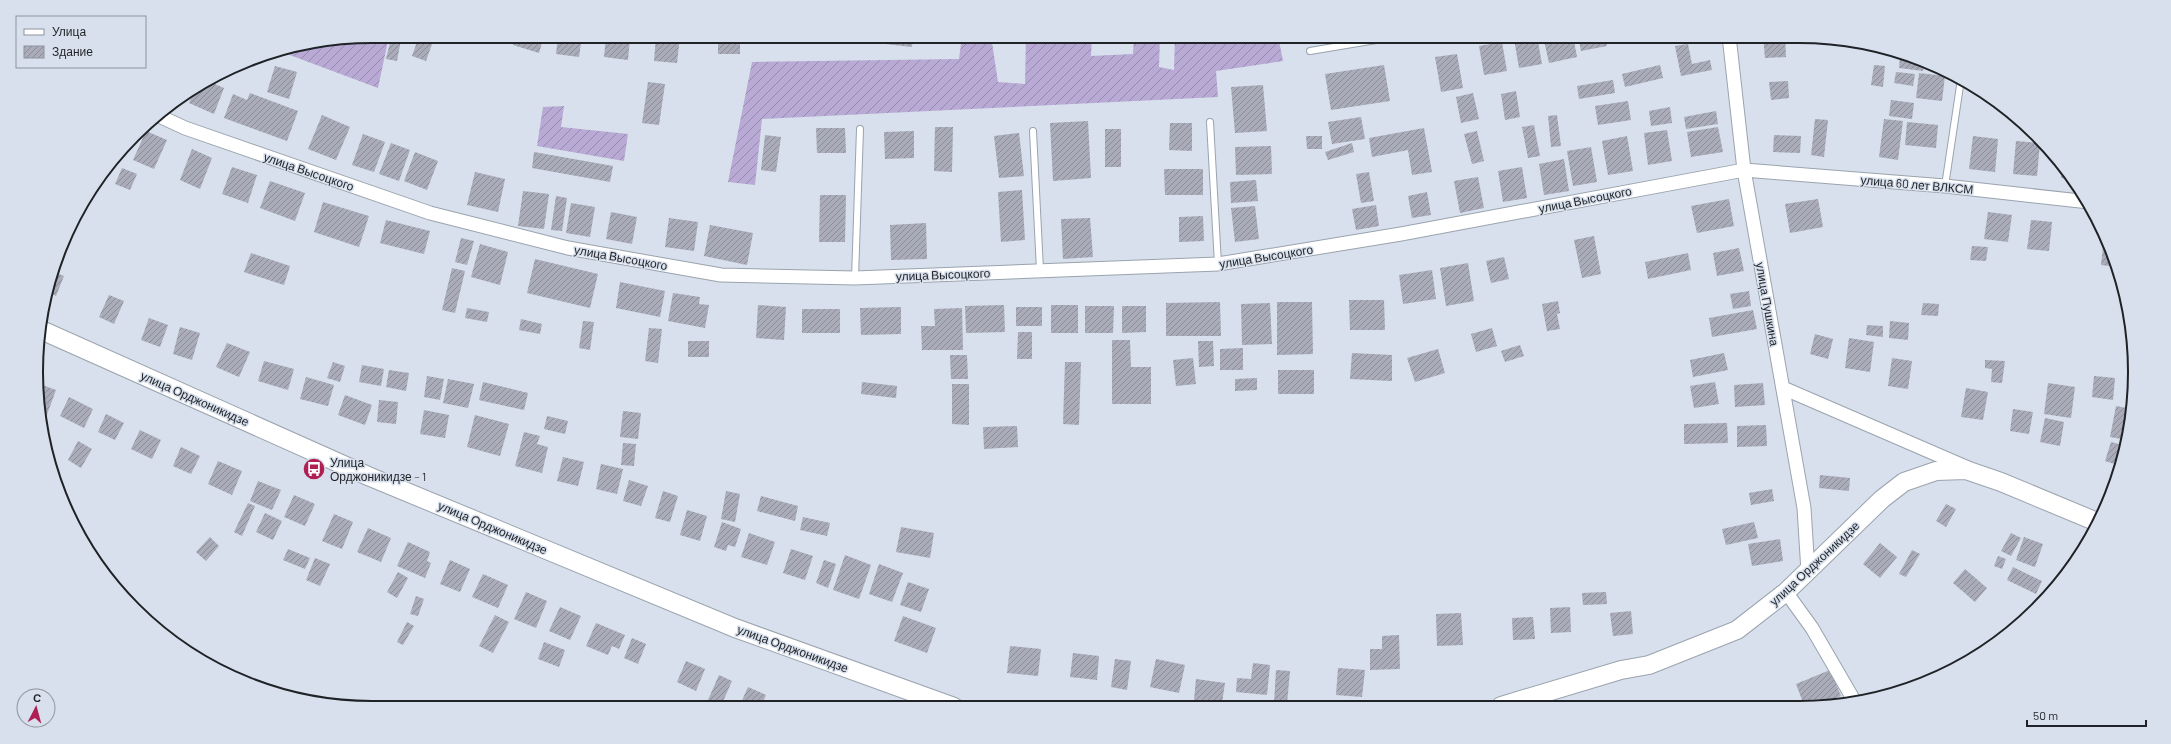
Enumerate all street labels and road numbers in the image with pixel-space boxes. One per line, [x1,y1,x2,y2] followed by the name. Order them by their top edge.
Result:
[262,149,356,194] street label: улица Высоцкого
[1860,172,1974,197] street label: улица 60 лет ВЛКСМ
[1537,183,1633,216] street label: улица Высоцкого
[573,242,669,273] street label: улица Высоцкого
[1218,242,1314,271] street label: улица Высоцкого
[1753,261,1782,348] street label: улица Пушкина
[896,265,991,284] street label: улица Высоцкого
[138,368,252,429] street label: улица Орджоникидзе
[436,498,550,557] street label: улица Орджоникидзе
[1766,518,1863,609] street label: улица Орджоникидзе
[735,621,851,676] street label: улица Орджоникидзе

